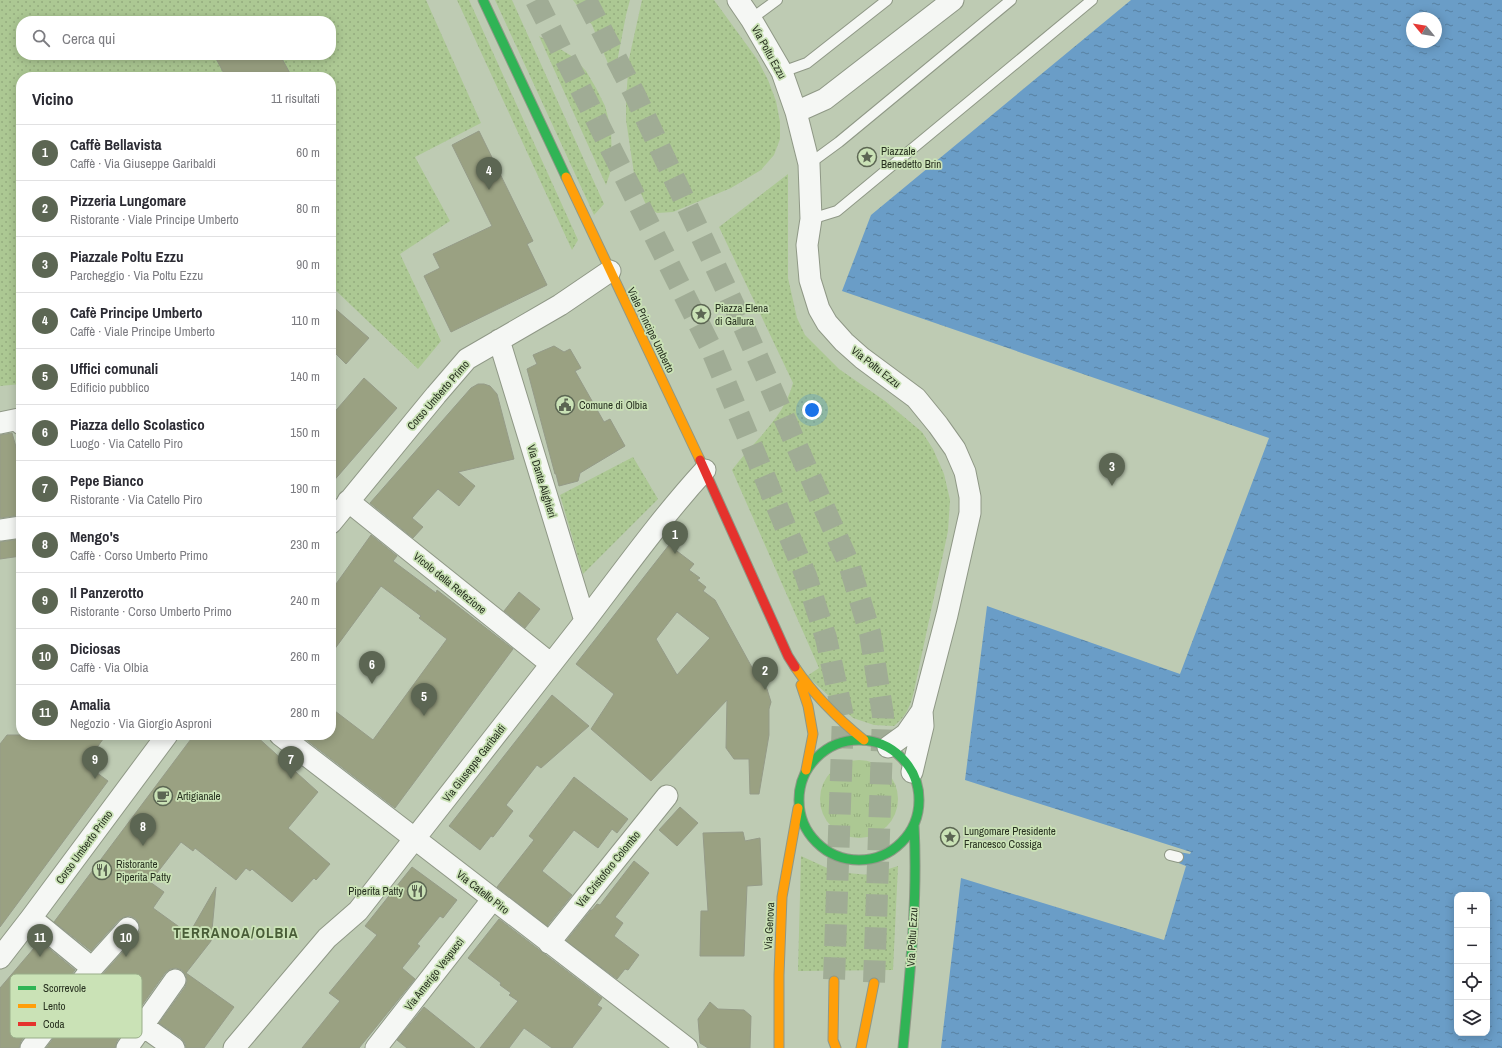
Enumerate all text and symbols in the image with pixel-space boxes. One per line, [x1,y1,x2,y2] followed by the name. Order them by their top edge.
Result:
[1406,12,1442,48] north arrow
[16,16,336,60] search box
[749,23,789,81] street label: Via Poltu Ezzu
[30,27,52,49] icon: search
[62,28,115,49] text: Cerca qui
[32,87,74,110] text: Vicino
[271,90,320,107] text: 11 risultati
[70,134,162,155] text: Caffè Bellavista
[42,144,48,161] text: 1
[296,144,320,161] text: 60 m
[881,144,941,171] place label: Piazzale Benedetto Brin
[856,146,878,168] place icon: Piazzale Benedetto Brin
[70,155,216,172] text: Caffè · Via Giuseppe Garibaldi
[476,157,502,190] pin: 4
[70,190,186,211] text: Pizzeria Lungomare
[42,200,48,217] text: 2
[296,200,320,217] text: 80 m
[70,211,239,228] text: Ristorante · Viale Principe Umberto
[70,246,183,267] text: Piazzale Poltu Ezzu
[42,256,48,273] text: 3
[296,256,320,273] text: 90 m
[70,267,203,284] text: Parcheggio · Via Poltu Ezzu
[624,285,678,375] street label: Viale Principe Umberto
[715,301,768,328] place label: Piazza Elena di Gallura
[70,302,203,323] text: Cafè Principe Umberto
[690,303,712,325] place icon: Piazza Elena di Gallura
[42,312,48,329] text: 4
[291,312,320,329] text: 110 m
[70,323,215,340] text: Caffè · Viale Principe Umberto
[848,343,904,391] street label: Via Poltu Ezzu
[404,357,472,433] street label: Corso Umberto Primo
[70,358,158,379] text: Uffici comunali
[42,368,48,385] text: 5
[290,368,320,385] text: 140 m
[70,379,149,396] text: Edificio pubblico
[554,394,576,416] public building icon: Comune di Olbia
[579,398,647,412] place label: Comune di Olbia
[802,400,822,420] your location
[70,414,205,435] text: Piazza dello Scolastico
[42,424,48,441] text: 6
[290,424,320,441] text: 150 m
[70,435,183,452] text: Luogo · Via Catello Piro
[524,443,560,519] street label: Via Dante Alighieri
[1099,453,1125,486] pin: 3
[70,470,144,491] text: Pepe Bianco
[42,480,48,497] text: 7
[290,480,320,497] text: 190 m
[70,491,203,508] text: Ristorante · Via Catello Piro
[662,521,688,554] pin: 1
[70,526,119,547] text: Mengo's
[42,536,48,553] text: 8
[290,536,320,553] text: 230 m
[70,547,208,564] text: Caffè · Corso Umberto Primo
[411,549,489,617] street label: Vicolo della Refezione
[70,582,144,603] text: Il Panzerotto
[42,592,48,609] text: 9
[290,592,320,609] text: 240 m
[70,603,232,620] text: Ristorante · Corso Umberto Primo
[70,638,121,659] text: Diciosas
[39,648,51,665] text: 10
[290,648,320,665] text: 260 m
[359,651,385,684] pin: 6
[752,657,778,690] pin: 2
[70,659,148,676] text: Caffè · Via Olbia
[411,683,437,716] pin: 5
[70,694,110,715] text: Amalia
[39,704,51,721] text: 11
[290,704,320,721] text: 280 m
[70,715,212,732] text: Negozio · Via Giorgio Asproni
[439,721,509,805] street label: Via Giuseppe Garibaldi
[82,746,108,779] pin: 9
[278,746,304,779] pin: 7
[152,785,174,807] cafe icon: Artigianale
[176,789,221,803] place label: Artigianale
[53,807,115,887] street label: Corso Umberto Primo
[130,813,156,846] pin: 8
[964,824,1056,851] place label: Lungomare Presidente Francesco Cossiga
[939,826,961,848] place icon: Lungomare Presidente Francesco Cossiga
[573,828,643,910] street label: Via Cristoforo Colombo
[116,857,171,884] place label: Ristorante Piperita Patty
[91,859,113,881] restaurant icon: Ristorante Piperita Patty
[454,867,512,917] street label: Via Catello Piro
[406,880,428,902] restaurant icon: Piperita Patty
[348,884,403,898] place label: Piperita Patty
[1454,892,1490,1036] map controls
[1454,892,1490,928] button: +
[761,902,777,950] street label: Via Genova
[903,907,921,967] street label: Via Poltu Ezzu
[173,922,299,943] district label: TERRANOA/OLBIA
[27,924,53,957] pin: 11
[113,924,139,957] pin: 10
[1454,928,1490,964] button: −
[401,935,467,1013] street label: Via Amerigo Vespucci
[1454,964,1490,1000] button: locate
[10,974,142,1038] legend
[43,981,86,995] text: Scorrevole
[43,999,66,1013] text: Lento
[1454,1000,1490,1036] button: layers
[43,1017,65,1031] text: Coda

